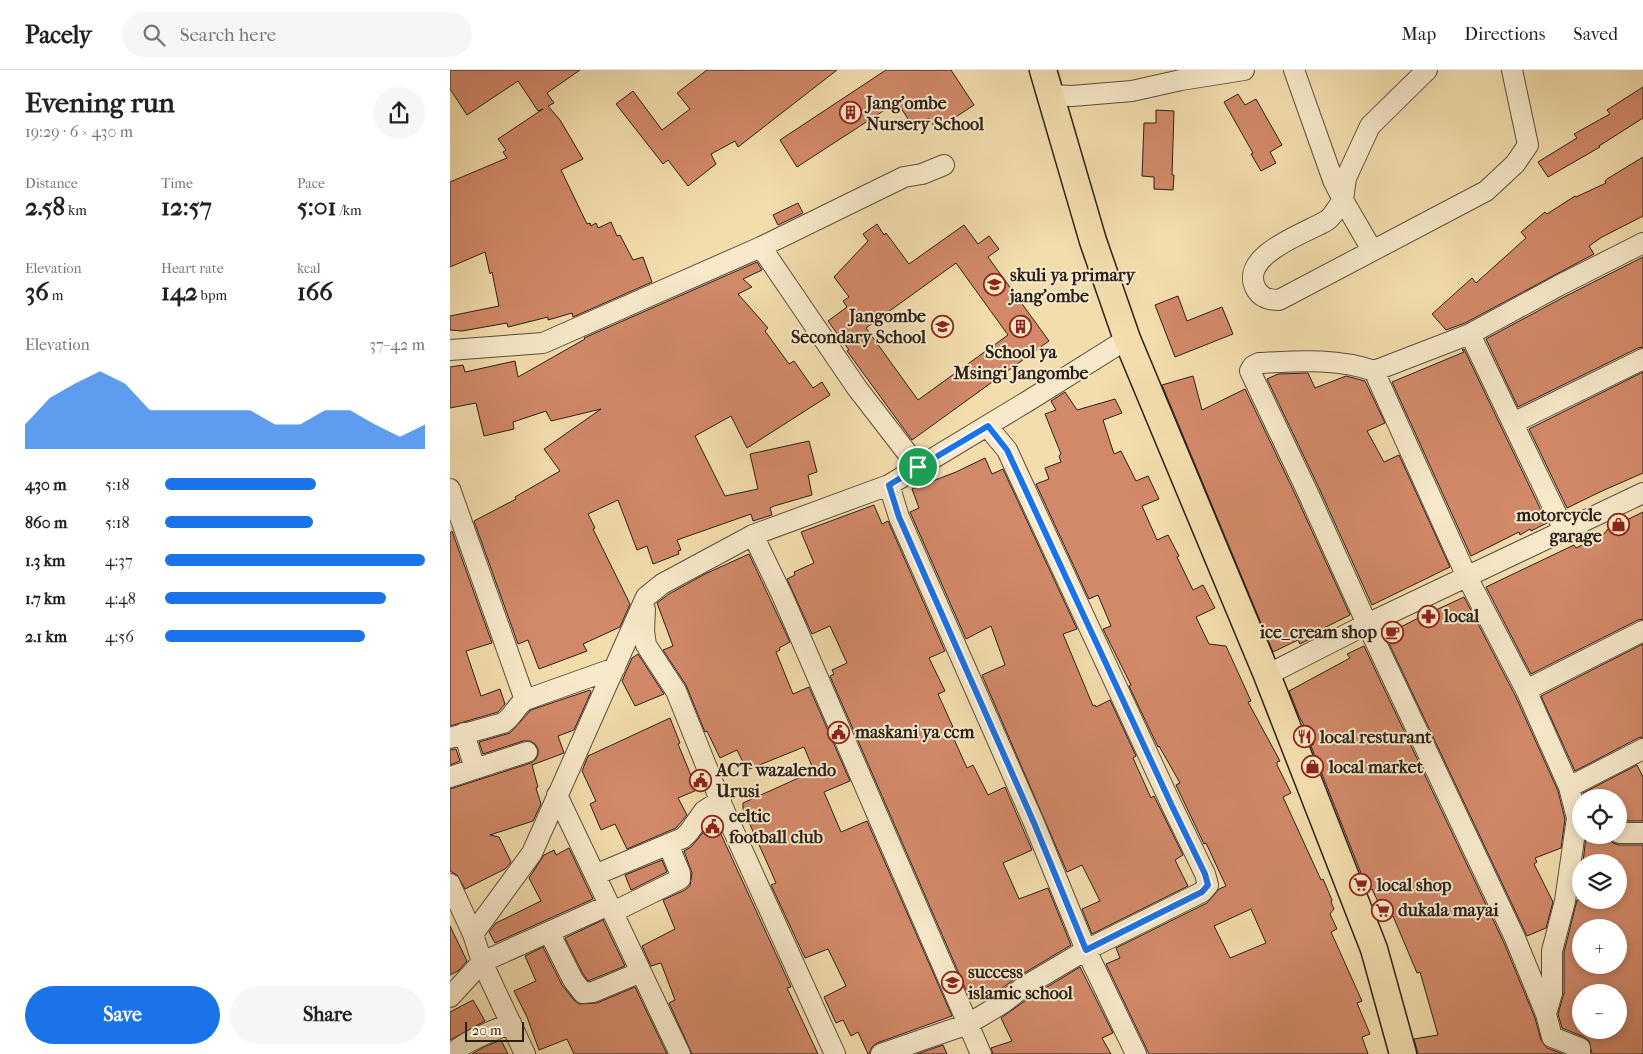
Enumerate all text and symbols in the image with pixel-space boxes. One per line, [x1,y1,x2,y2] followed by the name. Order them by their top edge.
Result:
[122,12,472,57] search box
[25,21,92,49] text: Pacely
[140,21,168,49] icon: search
[180,24,276,46] text: Search here
[1402,24,1436,45] text: Map
[1464,24,1545,45] text: Directions
[1573,24,1618,45] text: Saved
[25,86,175,119] text: Evening run
[373,87,425,139] button: share
[864,93,985,135] place label: Jang'ombe Nursery School
[838,101,862,125] building icon: Jang'ombe Nursery School
[25,122,133,141] text: 19:29 · 6 × 430 m
[25,175,78,192] text: Distance
[161,175,193,192] text: Time
[297,175,325,192] text: Pace
[25,192,65,221] text: 2.58
[161,192,212,221] text: 12:57
[297,192,336,221] text: 5:01
[65,202,87,219] text: km
[336,202,362,219] text: /km
[25,260,82,277] text: Elevation
[161,260,224,277] text: Heart rate
[297,260,321,277] text: kcal
[1008,265,1136,307] place label: skuli ya primary jang'ombe
[982,273,1006,297] school or university icon: skuli ya primary jang'ombe
[25,277,49,306] text: 36
[161,277,198,306] text: 142
[297,277,333,306] text: 166
[49,287,63,304] text: m
[198,287,227,304] text: bpm
[791,306,927,348] place label: Jangombe Secondary School
[930,314,954,338] school or university icon: Jangombe Secondary School
[1009,315,1033,339] building icon: School ya Msingi Jangombe
[25,335,90,354] text: Elevation
[369,335,425,354] text: 37–42 m
[953,342,1088,384] place label: School ya Msingi Jangombe
[897,446,939,488] pin
[904,453,932,481] icon: arrive
[25,475,67,494] text: 430 m
[105,475,130,494] text: 5:18
[1515,505,1602,547] place label: motorcycle garage
[25,513,67,532] text: 860 m
[105,513,130,532] text: 5:18
[1606,513,1630,537] shop icon: motorcycle garage
[25,551,65,570] text: 1.3 km
[105,551,133,570] text: 4:37
[25,589,66,608] text: 1.7 km
[105,589,136,608] text: 4:48
[1416,604,1440,628] pharmacy icon: local
[1443,606,1480,627] place label: local
[1381,620,1405,644] cafe icon: ice_cream shop
[1259,622,1377,643] place label: ice_cream shop
[25,627,67,646] text: 2.1 km
[105,627,134,646] text: 4:56
[827,720,851,744] public building icon: maskani ya ccm
[854,722,976,743] place label: maskani ya ccm
[1292,725,1316,749] restaurant icon: local resturant
[1319,727,1432,748] place label: local resturant
[1301,755,1325,779] shop icon: local market
[1328,757,1424,778] place label: local market
[715,760,836,802] place label: ACT wazalendo Urusi
[688,768,712,792] public building icon: ACT wazalendo Urusi
[1572,789,1627,1039] map controls
[1572,789,1627,844] button: locate
[728,806,824,848] place label: celtic football club
[701,814,725,838] public building icon: celtic football club
[1572,854,1627,909] button: layers
[1349,873,1373,897] supermarket icon: local shop
[1376,875,1452,896] place label: local shop
[1370,898,1394,922] supermarket icon: dukala mayai
[1398,900,1499,921] place label: dukala mayai
[1572,919,1627,974] button: +
[967,962,1074,1004] place label: success islamic school
[940,970,964,994] school or university icon: success islamic school
[1572,984,1627,1039] button: −
[25,986,220,1044] button: Save
[230,986,425,1044] button: Share
[465,1019,524,1042] scale bar
[472,1022,502,1039] text: 20 m

